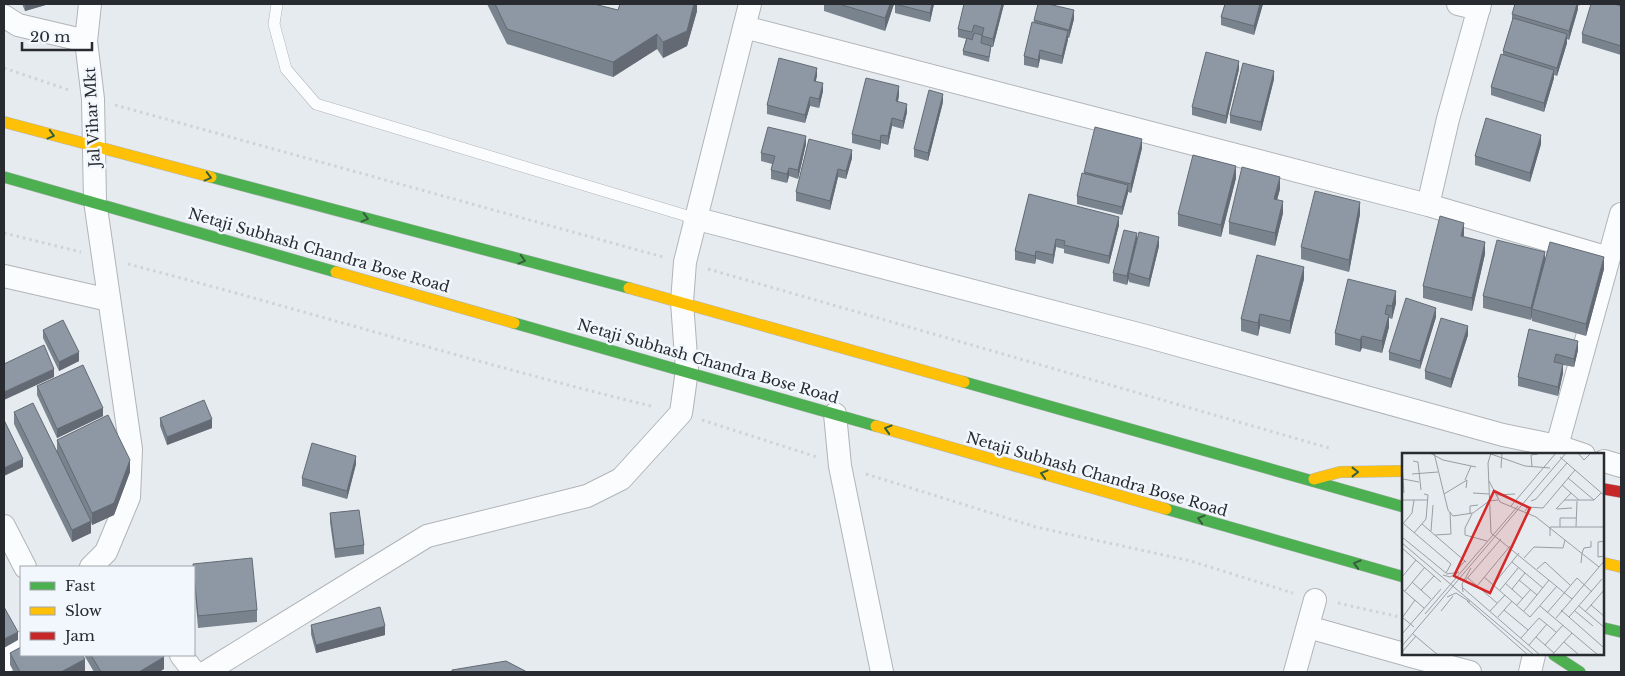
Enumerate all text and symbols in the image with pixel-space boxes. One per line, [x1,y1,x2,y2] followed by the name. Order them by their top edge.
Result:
[22,20,92,52] scale bar
[30,27,70,46] text: 20 m
[80,66,104,169] street label: Jal Vihar Mkt
[46,129,55,140] one-way arrow
[203,171,212,182] one-way arrow
[186,204,452,296] street label: Netaji Subhash Chandra Bose Road
[361,212,369,223] one-way arrow
[518,254,526,264] one-way arrow
[575,315,841,407] street label: Netaji Subhash Chandra Bose Road
[885,425,893,435] one-way arrow
[964,428,1230,520] street label: Netaji Subhash Chandra Bose Road
[1402,453,1605,656] inset map
[1352,467,1359,477] one-way arrow
[1040,469,1049,480] one-way arrow
[1197,514,1205,524] one-way arrow
[1353,559,1361,569] one-way arrow
[20,566,195,656] legend
[65,576,96,595] text: Fast
[65,601,102,620] text: Slow
[63,626,95,645] text: Jam

